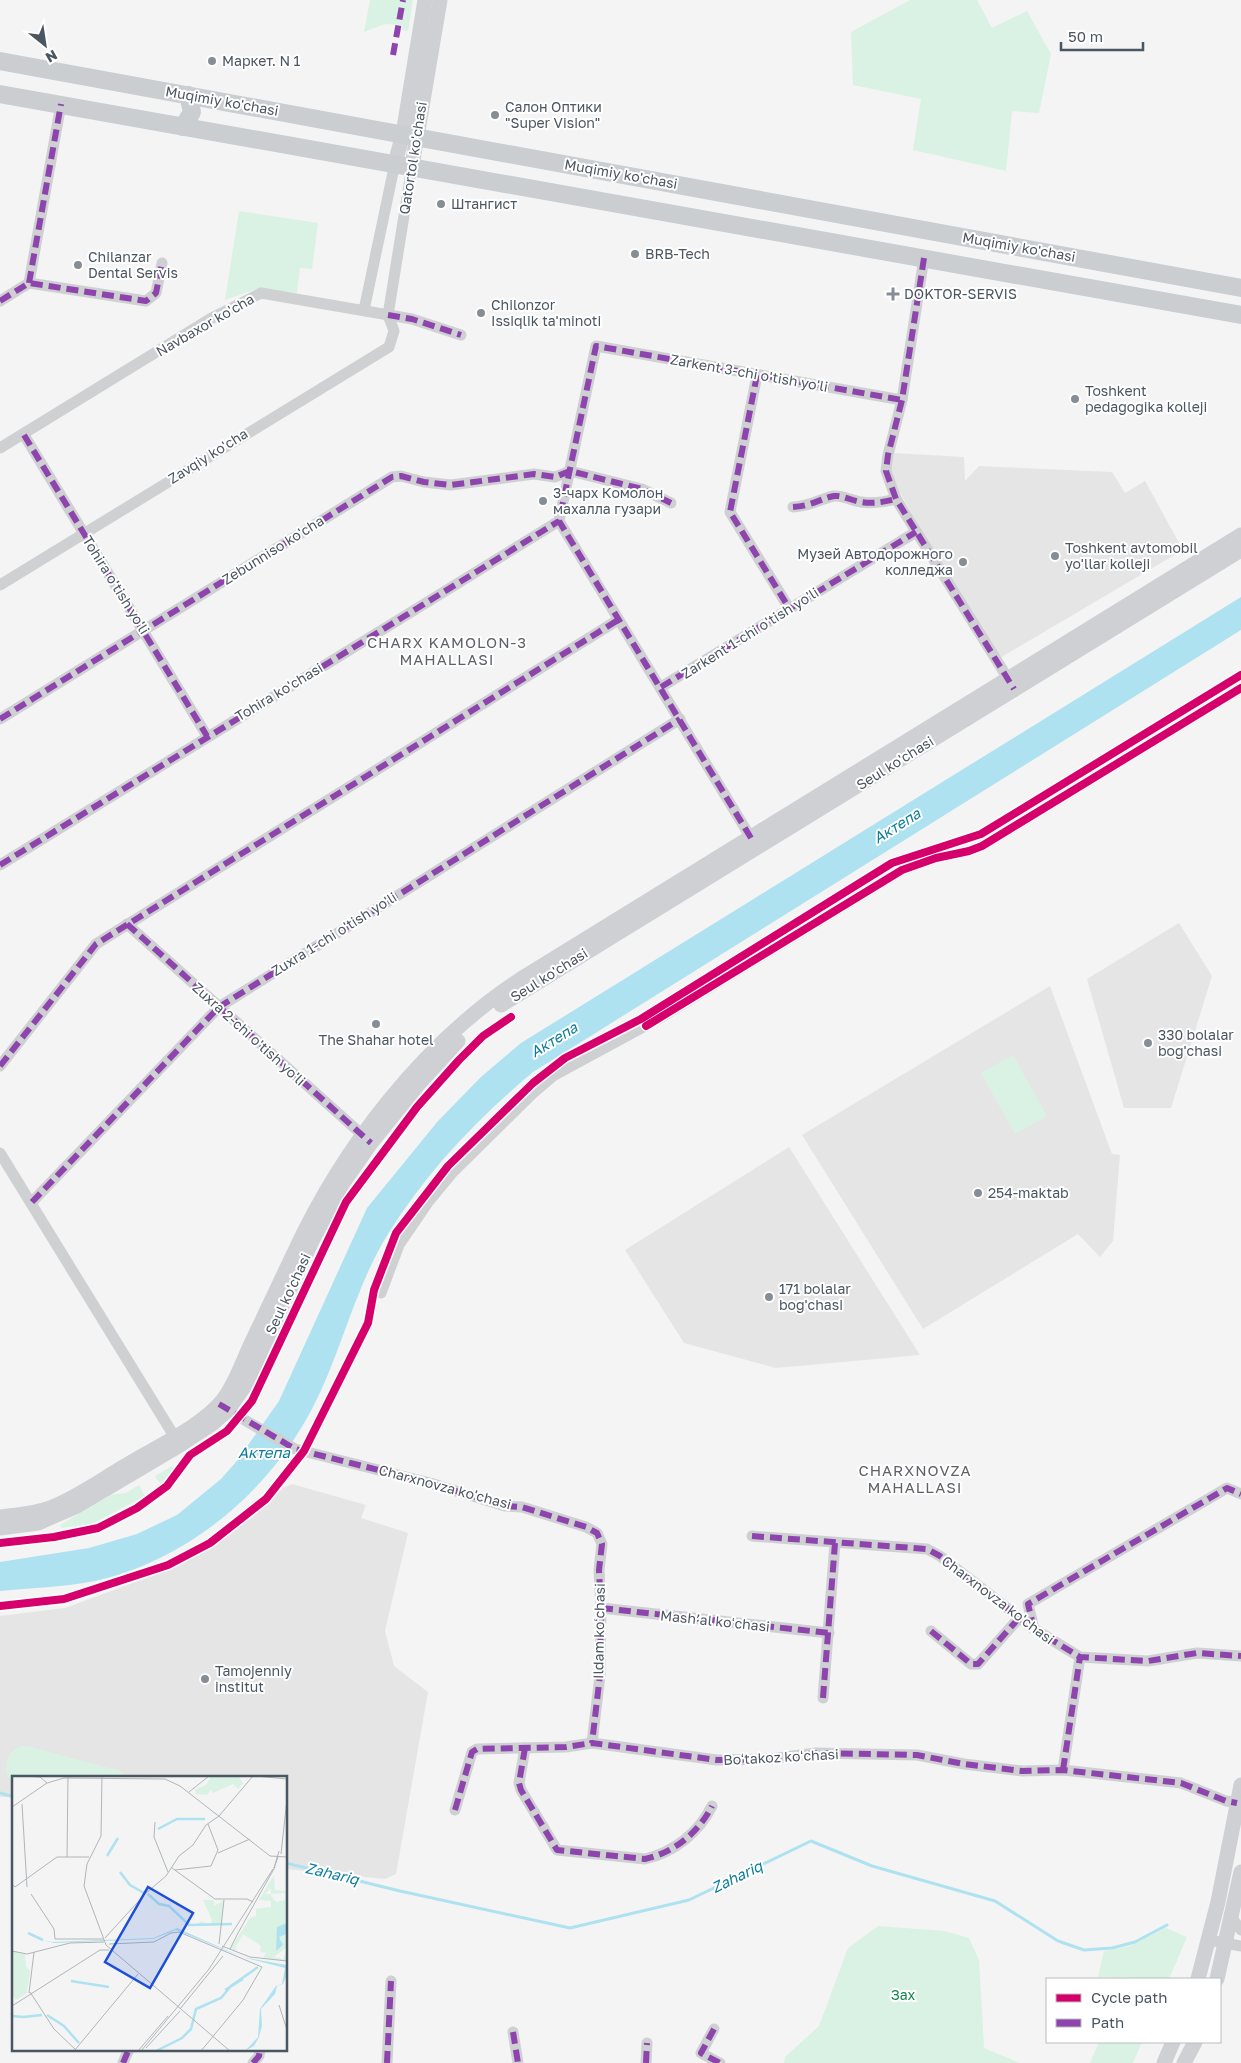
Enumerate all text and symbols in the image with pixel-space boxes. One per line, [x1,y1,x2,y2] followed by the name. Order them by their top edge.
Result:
[20,20,70,70] north arrow
[1061,20,1144,52] scale bar
[1068,27,1103,45] text: 50 m
[43,47,61,67] text: N
[222,52,301,69] place label: Маркет. N 1
[206,55,218,67] marker: Маркет. N 1
[164,82,280,119] street label: Muqimiy ko'chasi
[505,98,602,131] place label: Салон Оптики "Super Vision"
[395,100,430,216] street label: Qatortol ko'chasi
[489,109,501,121] marker: Салон Оптики "Super Vision"
[563,155,679,192] street label: Muqimiy ko'chasi
[451,195,517,212] place label: Штангист
[435,198,447,210] marker: Штангист
[961,228,1077,265] street label: Muqimiy ko'chasi
[645,245,710,262] place label: BRB-Tech
[88,248,178,281] place label: Chilаnzаr Dental Servis
[629,248,641,260] marker: BRB-Tech
[72,259,84,271] marker: Chilаnzаr Dental Servis
[904,285,1017,302] place label: DOKTOR-SERVIS
[886,287,900,301] marker: DOKTOR-SERVIS
[153,290,257,360] street label: Navbaxor ko'cha
[491,296,601,329] place label: Chilonzor Issiqlik ta'minoti
[475,307,487,319] marker: Chilonzor Issiqlik ta'minoti
[669,350,829,395] street label: Zarkent 3-chi o'tish yo'li
[1085,382,1207,415] place label: Toshkent pedagogika kolleji
[1069,393,1081,405] marker: Toshkent pedagogika kolleji
[165,424,251,487] street label: Zavqiy ko'cha
[553,484,663,517] place label: 3-чарх Комолон махалла гузари
[537,495,549,507] marker: 3-чарх Комолон махалла гузари
[219,511,327,588] street label: Zebunniso ko'cha
[79,532,153,637] street label: Tohira o'tish yo'li
[1065,539,1198,572] place label: Toshkent avtomobil yo'llar kolleji
[797,545,953,578] place label: Музей Автодорожного колледжа
[1049,550,1061,562] marker: Toshkent avtomobil yo'llar kolleji
[957,556,969,568] marker: Музей Автодорожного колледжа
[678,583,821,682] street label: Zarkent 1-chi o'tish yo'li
[367,633,527,668] district label: CHARX KAMOLON-3 MAHALLASI
[232,659,326,724] street label: Tohira ko'chasi
[853,732,936,793] street label: Seul ko'chasi
[870,803,924,847] water label: Актепа
[268,888,399,979] street label: Zuxra 1-chi o'tish yo'li
[507,944,590,1005] street label: Seul ko'chasi
[189,979,309,1089] street label: Zuxra 2-chi o'tish yo'li
[527,1017,581,1061] water label: Актепа
[370,1018,382,1030] marker: The Shahar hotel
[1158,1026,1234,1059] place label: 330 bolalar bog'chasi
[318,1031,434,1048] place label: The Shahar hotel
[1142,1037,1154,1049] marker: 330 bolalar bog'chasi
[988,1184,1069,1201] place label: 254-maktab
[972,1187,984,1199] marker: 254-maktab
[261,1250,314,1337] street label: Seul ko'chasi
[779,1280,851,1313] place label: 171 bolalar bog'chasi
[763,1291,775,1303] marker: 171 bolalar bog'chasi
[238,1443,291,1461] water label: Актепа
[377,1461,513,1512] street label: Charxnovza ko'chasi
[858,1461,972,1496] district label: CHARXNOVZA MAHALLASI
[939,1552,1058,1648] street label: Charxnovza ko'chasi
[589,1583,608,1679] street label: Ildam koʻchasi
[659,1606,771,1635] street label: Mashʼal koʻchasi
[215,1662,292,1695] place label: Tamojenniy institut
[199,1673,211,1685] marker: Tamojenniy institut
[723,1745,839,1768] street label: Boʻtakoz koʻchasi
[12,1776,288,2050] inset map
[708,1855,766,1896] water label: Zahariq
[304,1858,362,1888] water label: Zahariq
[1046,1978,1221,2043] legend
[891,1986,916,2003] park label: Зах
[1091,1988,1167,2006] text: Cycle path
[1091,2013,1124,2031] text: Path

